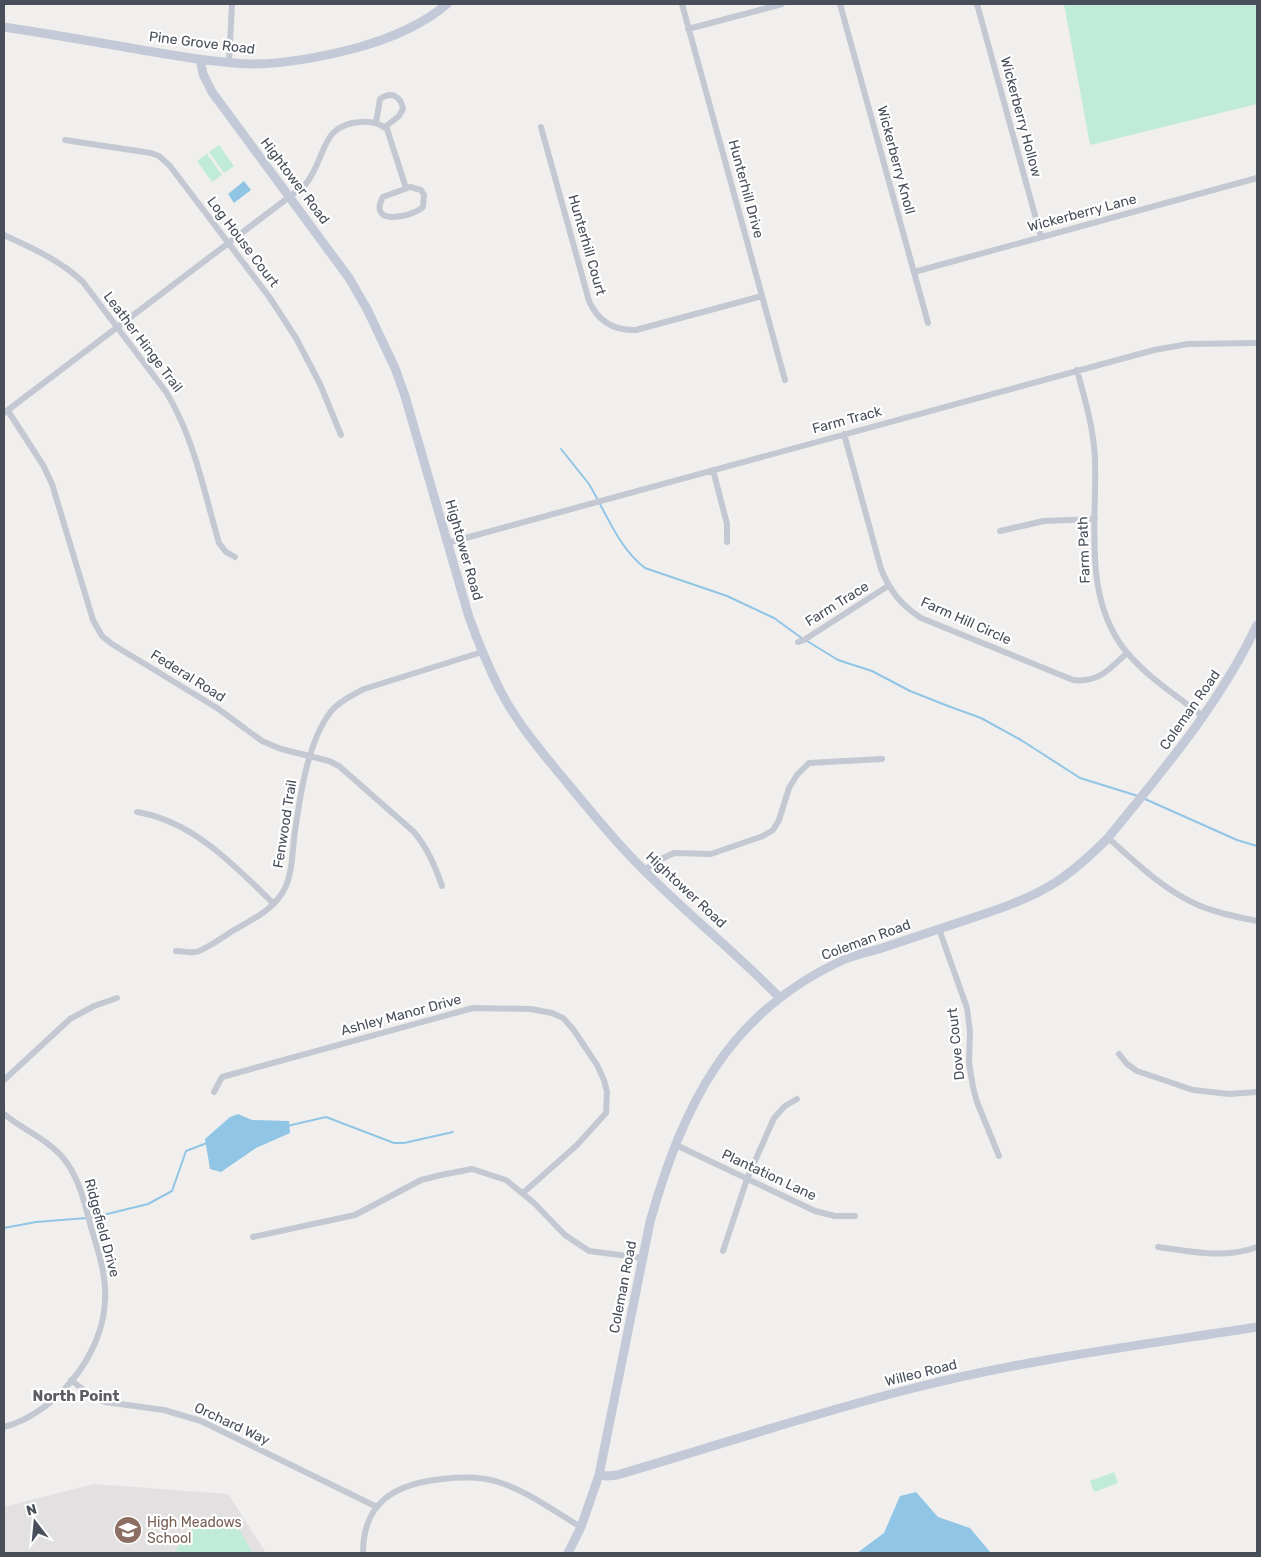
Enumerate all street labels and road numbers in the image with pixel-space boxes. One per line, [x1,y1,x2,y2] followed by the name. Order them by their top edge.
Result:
[148,28,256,58] street label: Pine Grove Road
[997,55,1045,179] street label: Wickerberry Hollow
[873,104,919,216] street label: Wickerberry Knoll
[257,134,333,228] street label: Hightower Road
[725,138,767,240] street label: Hunterhill Drive
[1026,190,1138,236] street label: Wickerberry Lane
[203,193,283,291] street label: Log House Court
[564,193,610,298] street label: Hunterhill Court
[100,288,186,396] street label: Leather Hinge Trail
[810,402,884,437] street label: Farm Track
[441,498,487,602] street label: Hightower Road
[1074,516,1094,584] street label: Farm Path
[802,578,872,630] street label: Farm Trace
[918,593,1014,649] street label: Farm Hill Circle
[147,646,229,706] street label: Federal Road
[1156,667,1224,753] street label: Coleman Road
[270,778,300,870] street label: Fenwood Trail
[642,848,730,932] street label: Hightower Road
[819,916,913,964] street label: Coleman Road
[339,991,463,1039] street label: Ashley Manor Drive
[944,1006,968,1081] street label: Dove Court
[719,1146,819,1204] street label: Plantation Lane
[81,1177,123,1279] street label: Ridgefield Drive
[606,1239,640,1335] street label: Coleman Road
[883,1356,959,1390] street label: Willeo Road
[191,1399,273,1449] street label: Orchard Way

